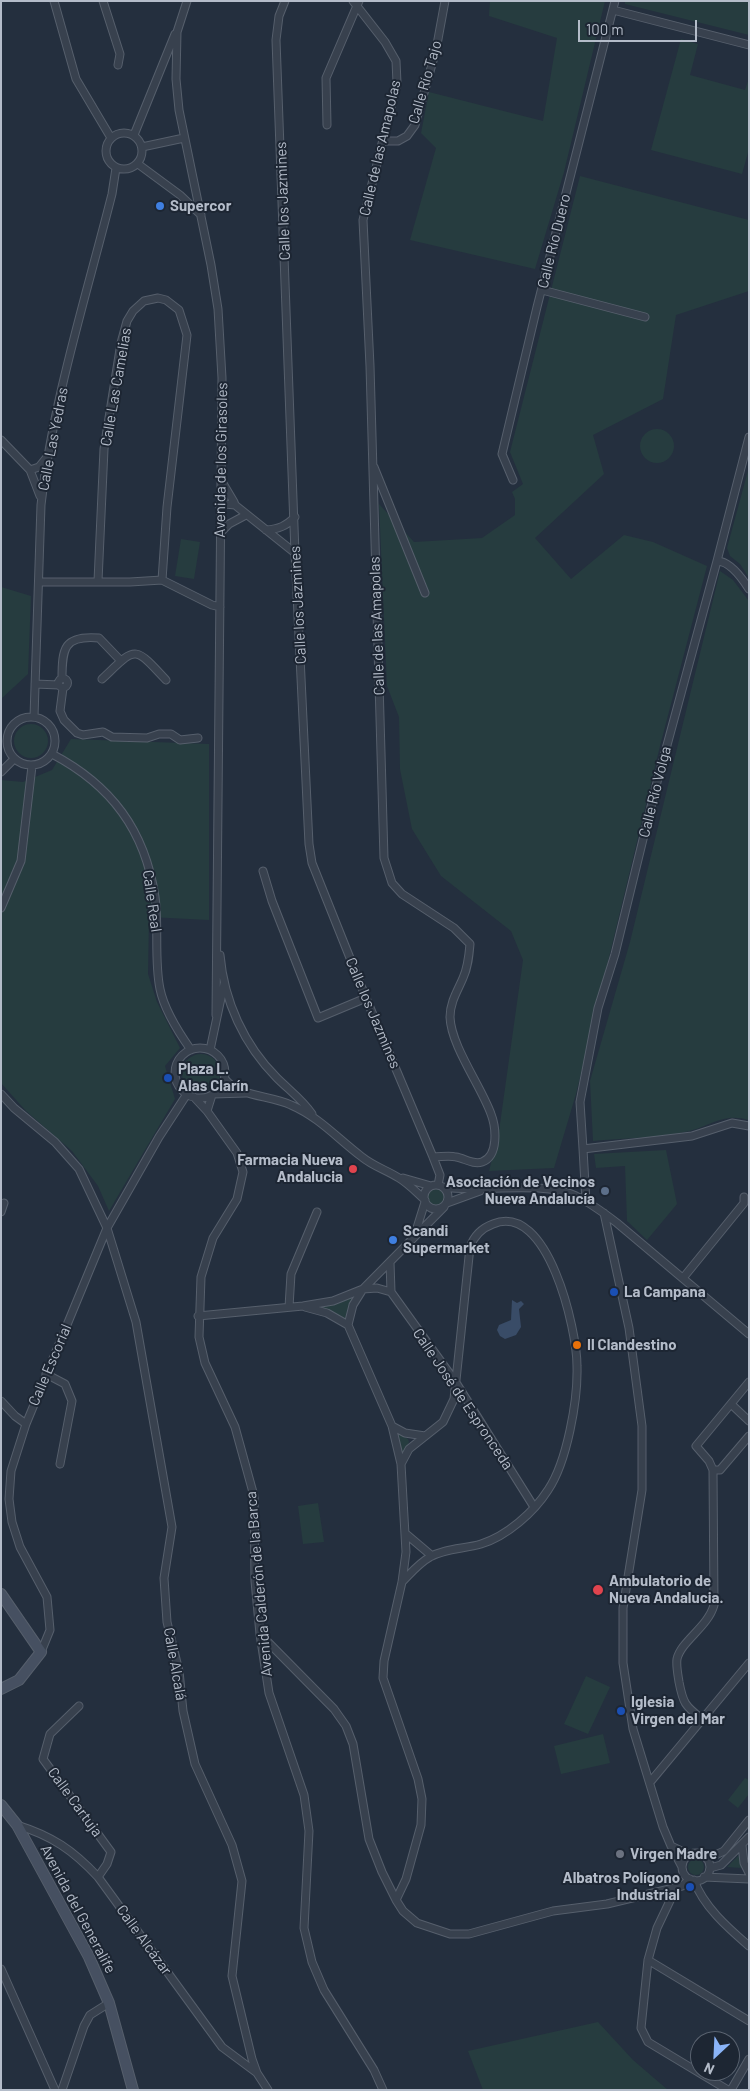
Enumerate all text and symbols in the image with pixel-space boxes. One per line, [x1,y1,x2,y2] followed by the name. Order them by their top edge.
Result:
[580,10,699,42] scale bar
[586,20,624,38] text: 100 m
[405,38,445,126] street label: Calle Río Tajo
[356,78,404,218] street label: Calle de las Amapolas
[272,141,294,261] street label: Calle los Jazmines
[534,192,574,290] street label: Calle Río Duero
[170,197,231,215] place label: Supercor
[154,200,166,212] marker: Supercor
[97,326,135,448] street label: Calle Las Camelias
[211,382,231,538] street label: Avenida de los Girasoles
[34,386,72,492] street label: Calle Las Yedras
[286,545,310,665] street label: Calle los Jazmines
[366,556,388,696] street label: Calle de las Amapolas
[635,744,675,840] street label: Calle Río Volga
[139,869,165,933] street label: Calle Real
[342,955,404,1071] street label: Calle los Jazmines
[178,1060,248,1095] place label: Plaza L. Alas Clarín
[162,1072,174,1084] marker: Plaza L. Alas Clarín
[237,1151,343,1186] place label: Farmacia Nueva Andalucia
[347,1163,359,1175] marker: Farmacia Nueva Andalucia
[446,1173,595,1208] place label: Asociación de Vecinos Nueva Andalucía
[599,1185,611,1197] marker: Asociación de Vecinos Nueva Andalucía
[403,1222,490,1257] place label: Scandi Supermarket
[387,1234,399,1246] marker: Scandi Supermarket
[624,1283,706,1301] place label: La Campana
[608,1286,620,1298] marker: La Campana
[25,1321,75,1409] street label: Calle Escorial
[409,1325,517,1473] street label: Calle José de Espronceda
[587,1336,677,1354] place label: Il Clandestino
[571,1339,583,1351] marker: Il Clandestino
[242,1490,276,1678] street label: Avenida Calderón de la Barca
[609,1572,724,1607] place label: Ambulatorio de Nueva Andalucia.
[591,1583,605,1597] marker: Ambulatorio de Nueva Andalucia.
[160,1626,190,1702] street label: Calle Alcalá
[631,1693,725,1728] place label: Iglesia Virgen del Mar
[615,1705,627,1717] marker: Iglesia Virgen del Mar
[44,1764,106,1840] street label: Calle Cartuja
[36,1842,120,1976] street label: Avenida del Generalife
[630,1845,717,1863] place label: Virgen Madre
[614,1848,626,1860] marker: Virgen Madre
[563,1869,680,1904] place label: Albatros Polígono Industrial
[684,1881,696,1893] marker: Albatros Polígono Industrial
[113,1901,175,1979] street label: Calle Alcázar
[690,2031,740,2081] north arrow
[701,2059,717,2079] text: N

